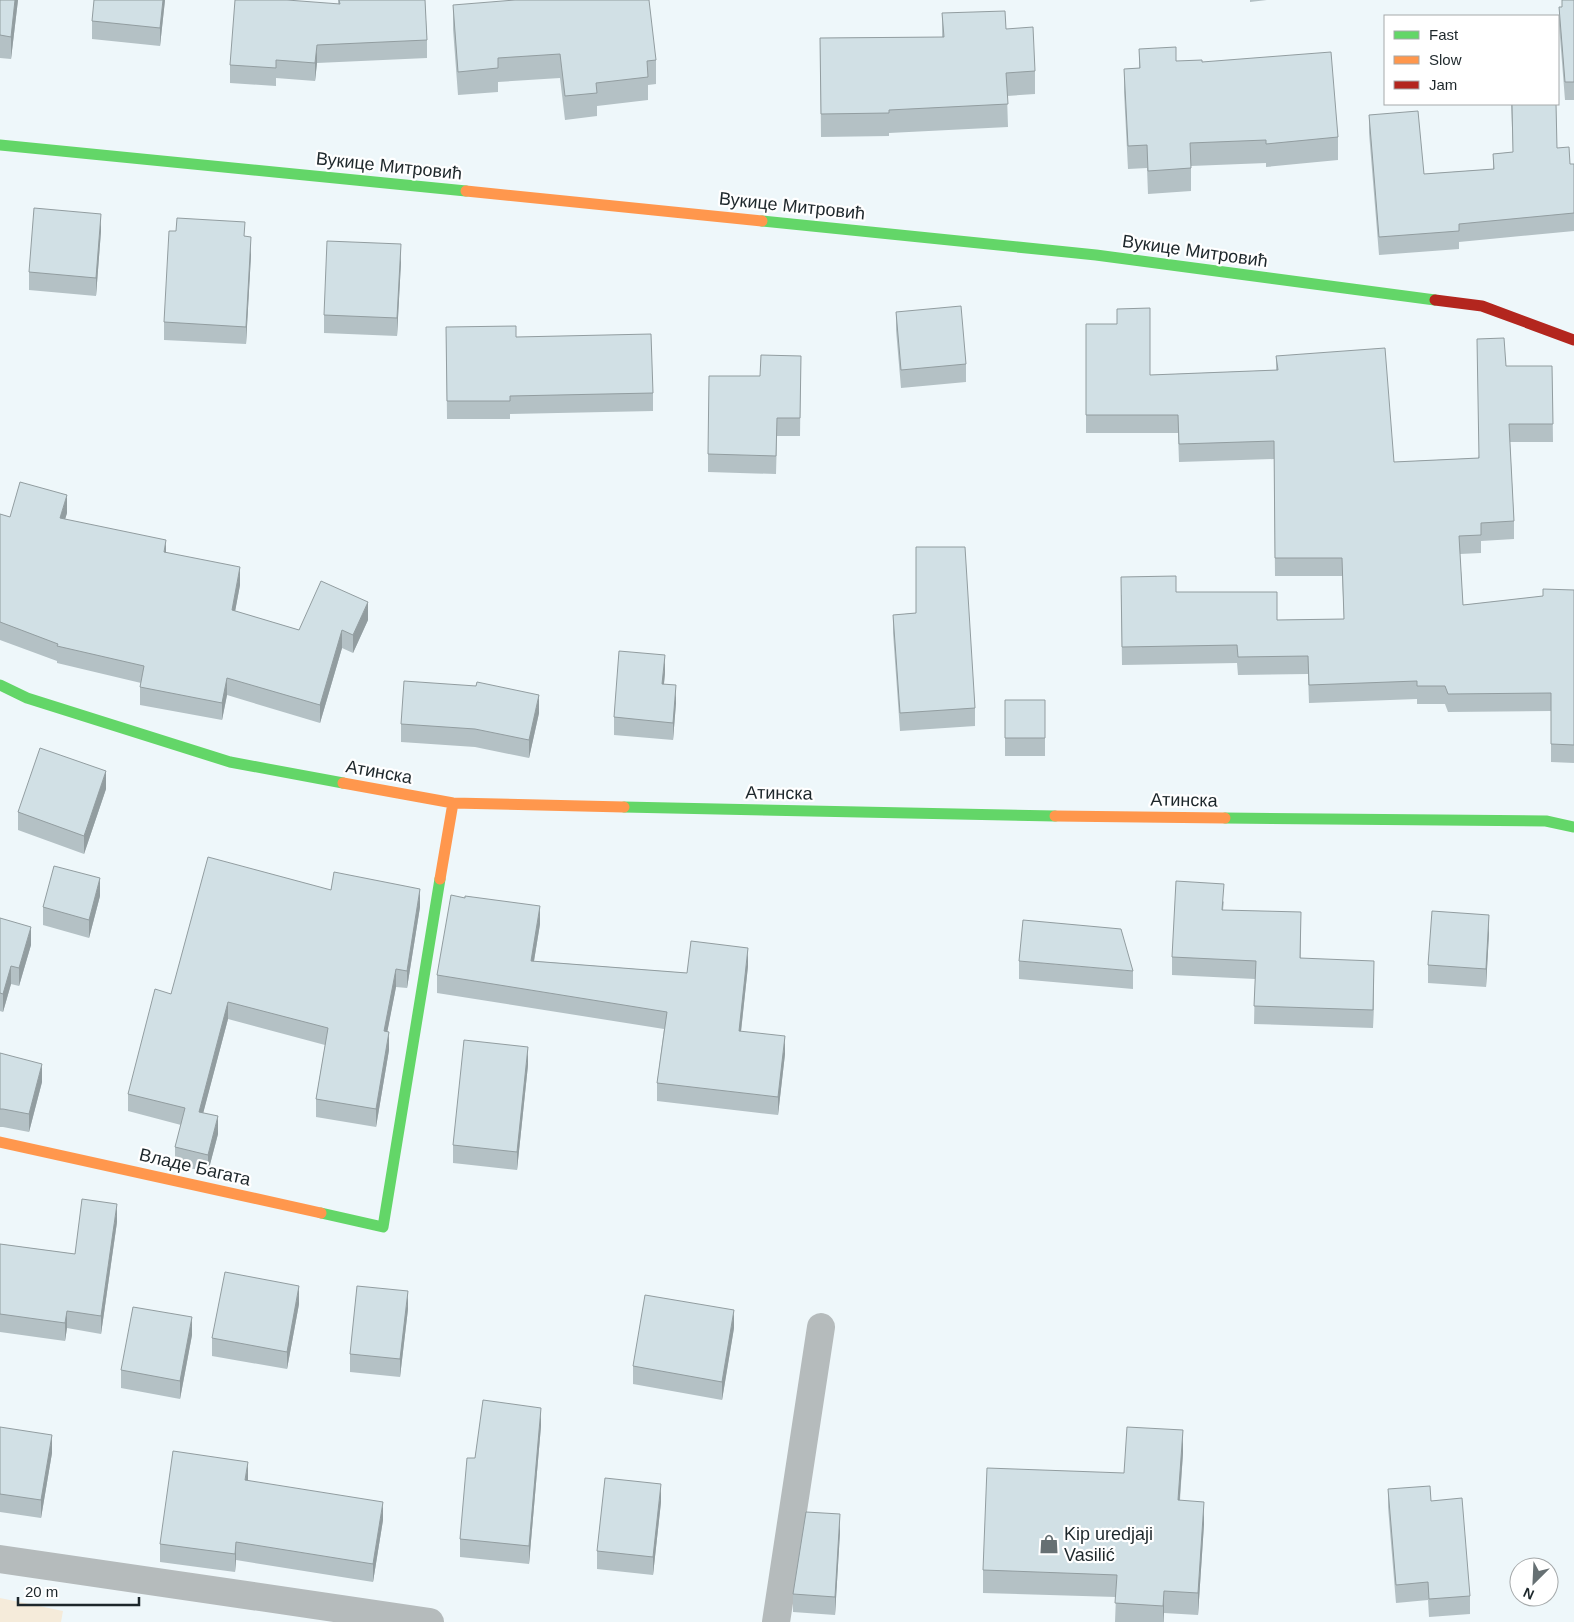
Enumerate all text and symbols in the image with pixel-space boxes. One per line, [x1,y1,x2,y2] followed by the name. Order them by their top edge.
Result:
[1384,15,1559,105] legend
[1429,26,1459,43] text: Fast
[1429,51,1462,68] text: Slow
[1429,76,1457,93] text: Jam
[315,148,463,184] street label: Вукице Митровић
[718,188,866,224] street label: Вукице Митровић
[1121,231,1269,271] street label: Вукице Митровић
[344,756,415,788] street label: Атинска
[745,782,814,804] street label: Атинска
[1150,789,1219,811] street label: Атинска
[137,1144,254,1190] street label: Владе Багата
[1064,1524,1153,1565] place label: Kip uredjaji Vasilić
[1038,1533,1060,1555] shop icon: Kip uredjaji Vasilić
[1509,1557,1559,1607] north arrow
[18,1574,139,1606] scale bar
[25,1583,58,1600] text: 20 m
[1521,1585,1537,1603] text: N

